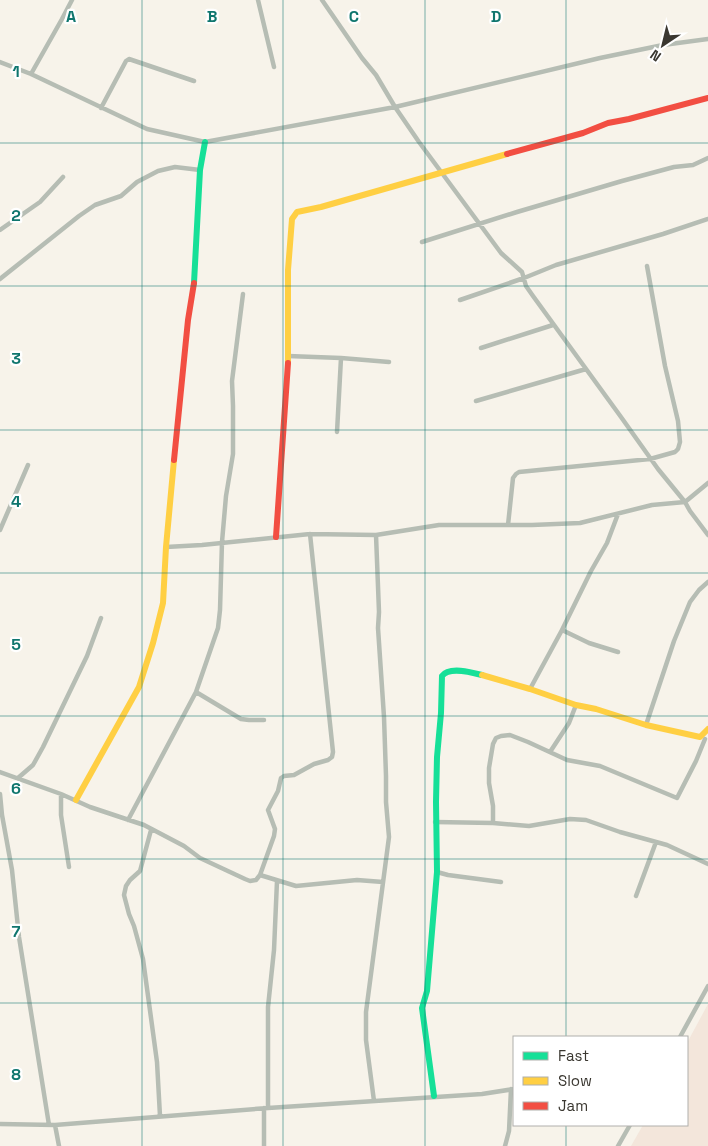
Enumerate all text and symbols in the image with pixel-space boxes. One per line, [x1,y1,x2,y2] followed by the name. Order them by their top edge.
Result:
[66,6,76,27] text: A
[207,6,217,27] text: B
[349,6,359,27] text: C
[491,6,501,27] text: D
[638,20,688,70] north arrow
[647,46,665,66] text: N
[12,61,20,82] text: 1
[11,205,21,226] text: 2
[11,348,21,369] text: 3
[11,491,21,512] text: 4
[11,634,21,655] text: 5
[11,778,21,799] text: 6
[12,921,21,942] text: 7
[513,1036,688,1126] legend
[558,1046,589,1065] text: Fast
[11,1064,21,1085] text: 8
[558,1071,592,1090] text: Slow
[558,1096,588,1115] text: Jam

